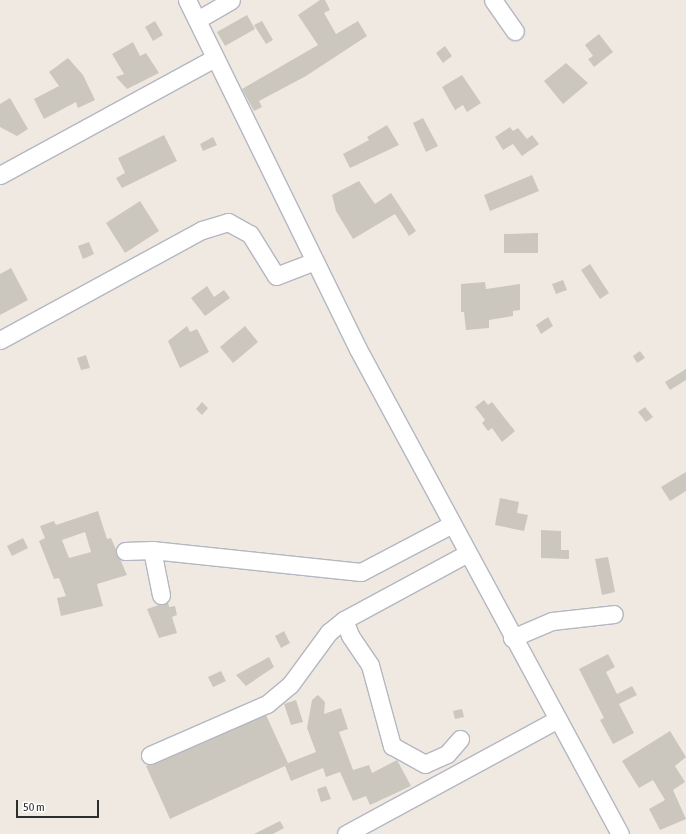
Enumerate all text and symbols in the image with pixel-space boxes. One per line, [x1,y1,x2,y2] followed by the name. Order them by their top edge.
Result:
[18,792,101,818] scale bar
[23,800,45,814] text: 50 m

